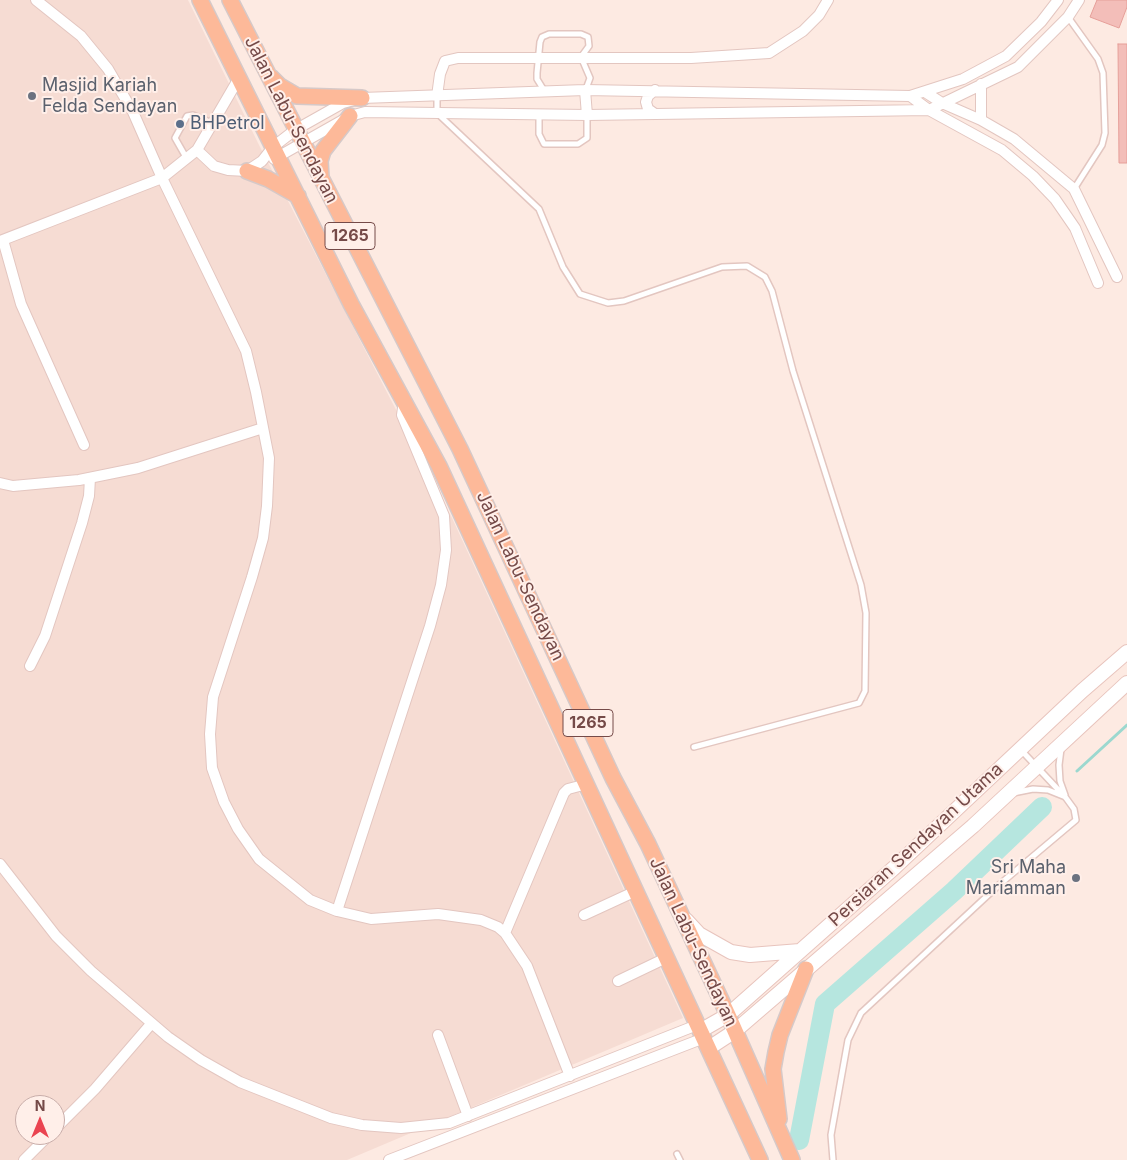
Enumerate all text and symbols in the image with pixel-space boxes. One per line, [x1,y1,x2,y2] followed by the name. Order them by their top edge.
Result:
[240,33,342,207] street label: Jalan Labu-Sendayan
[42,75,177,118] place label: Masjid Kariah Felda Sendayan
[26,90,38,102] marker: Masjid Kariah Felda Sendayan
[190,113,265,135] place label: BHPetrol
[174,118,186,130] marker: BHPetrol
[325,222,375,250] road number: 1265
[471,488,569,664] street label: Jalan Labu-Sendayan
[563,710,613,736] road number: 1265
[825,759,1007,931] street label: Persiaran Sendayan Utama
[644,854,742,1030] street label: Jalan Labu-Sendayan
[966,857,1066,900] place label: Sri Maha Mariamman
[1070,872,1082,884] marker: Sri Maha Mariamman
[15,1095,65,1145] north arrow
[35,1097,45,1114] text: N

